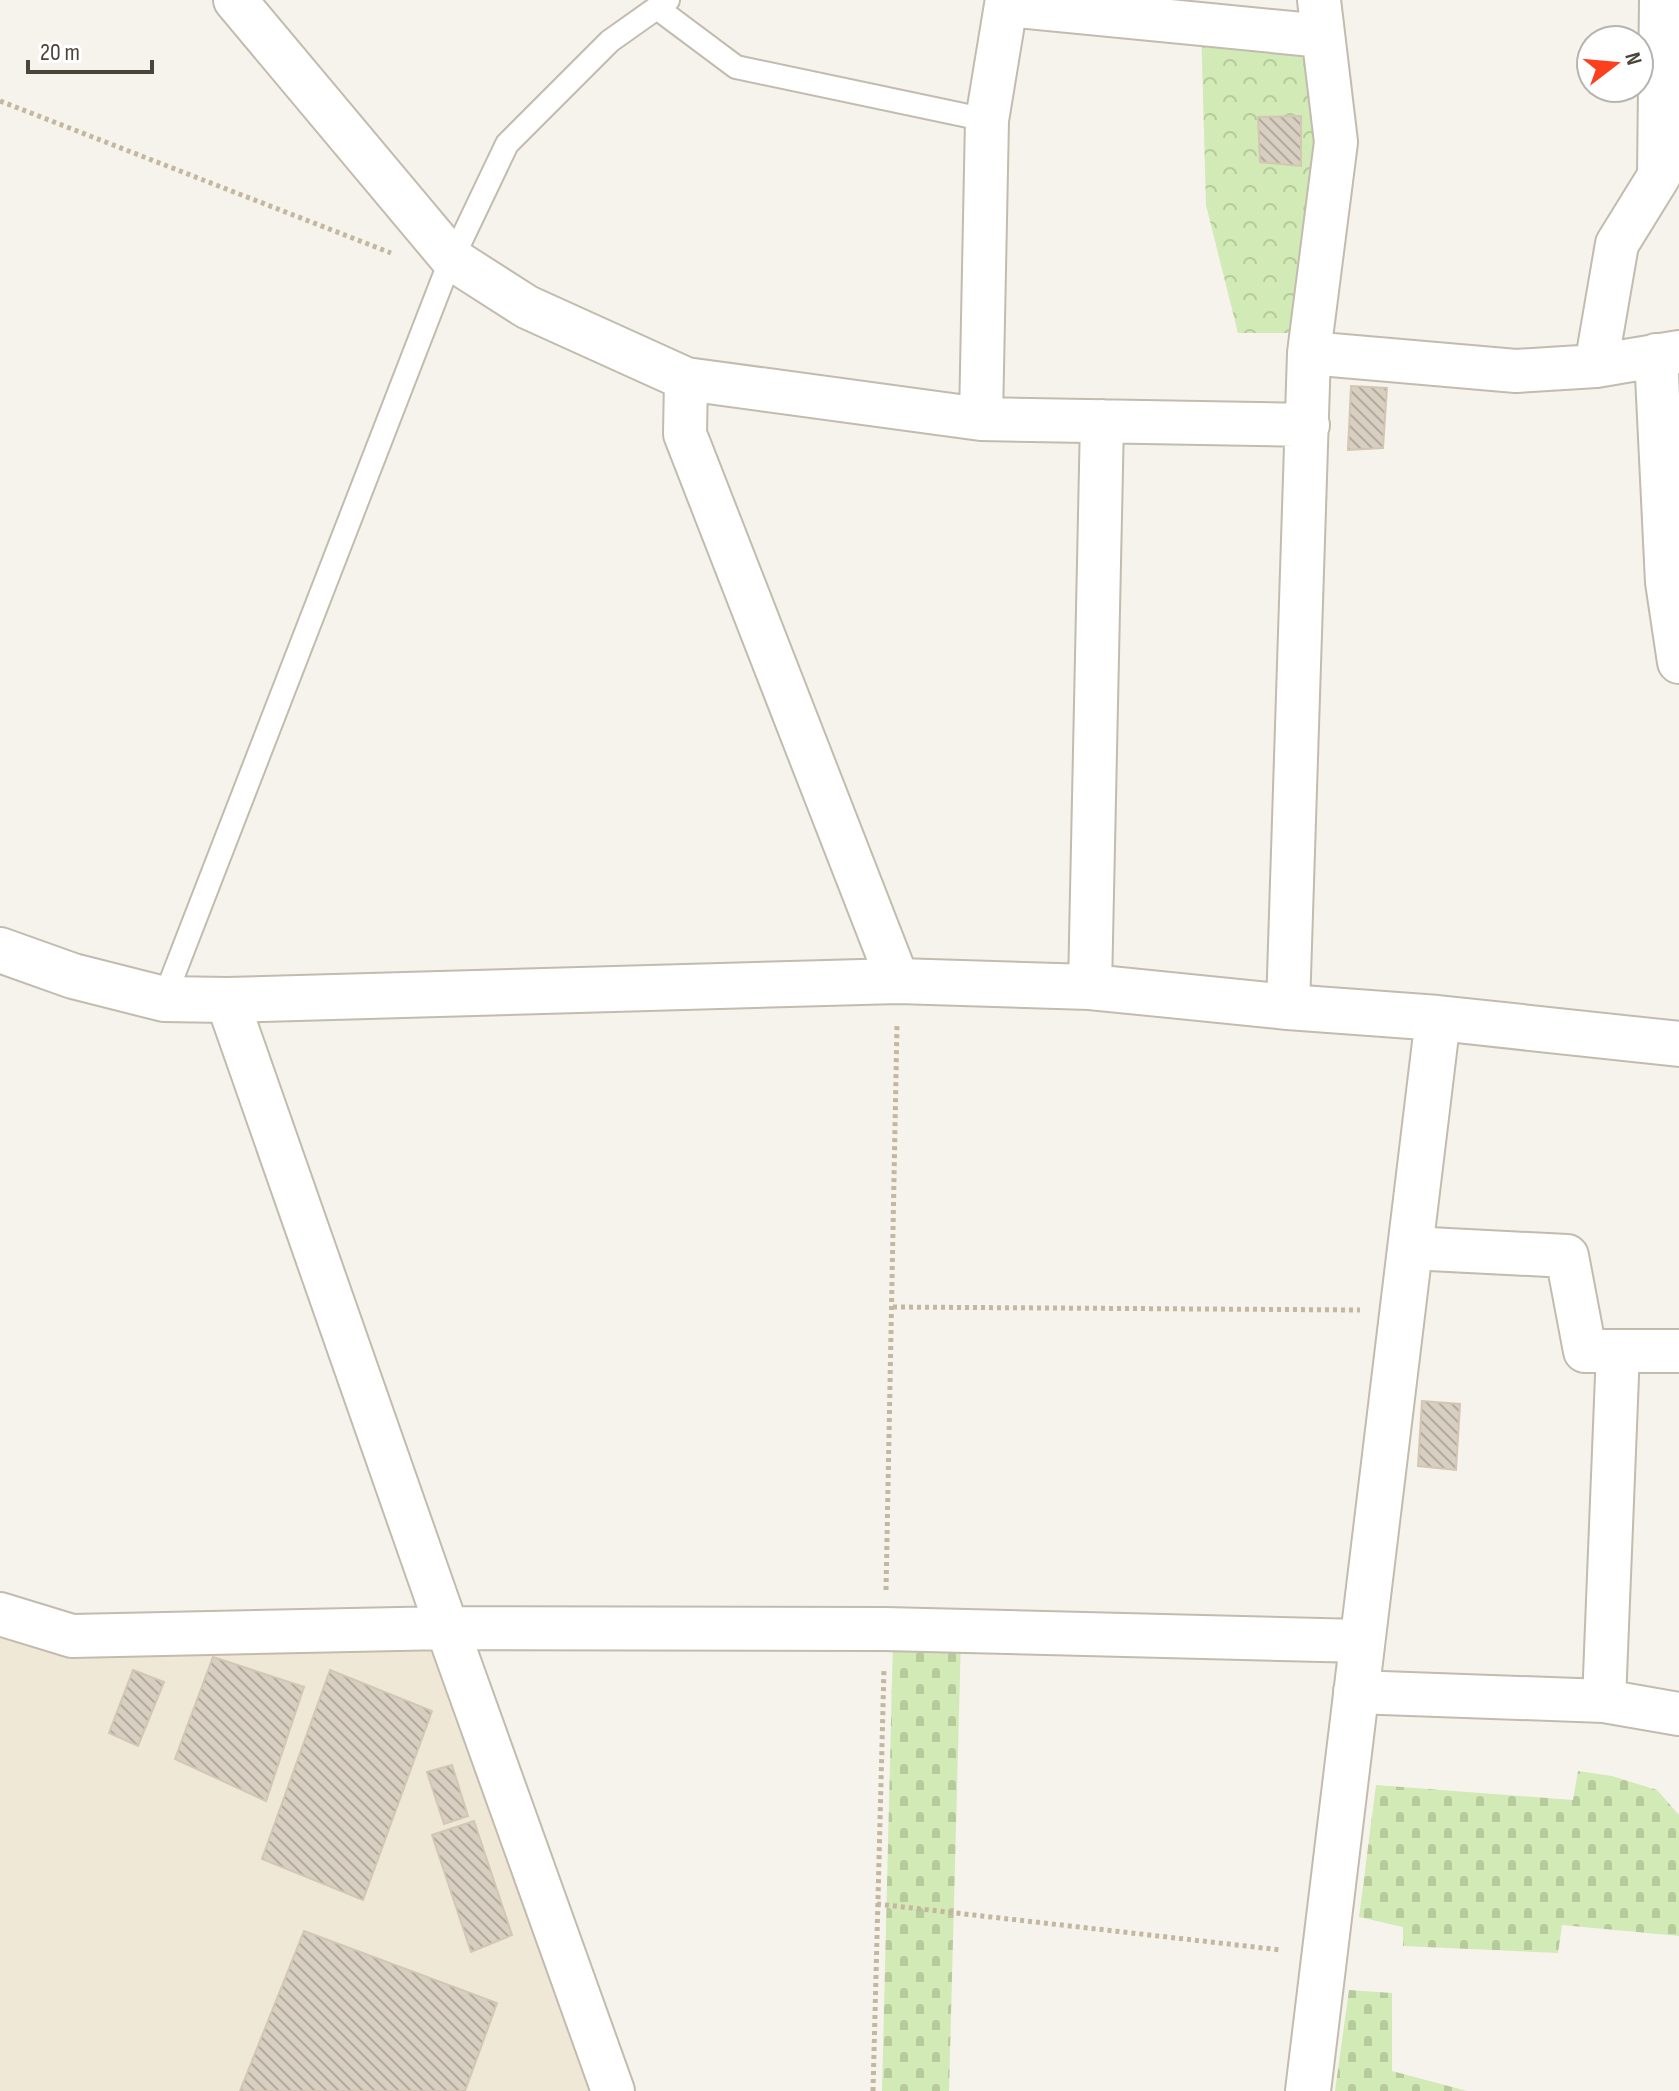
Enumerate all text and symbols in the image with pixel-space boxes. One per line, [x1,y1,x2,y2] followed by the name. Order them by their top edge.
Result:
[28,24,152,74] scale bar
[1575,24,1655,104] north arrow
[40,38,80,67] text: 20 m
[1618,50,1647,68] text: N

